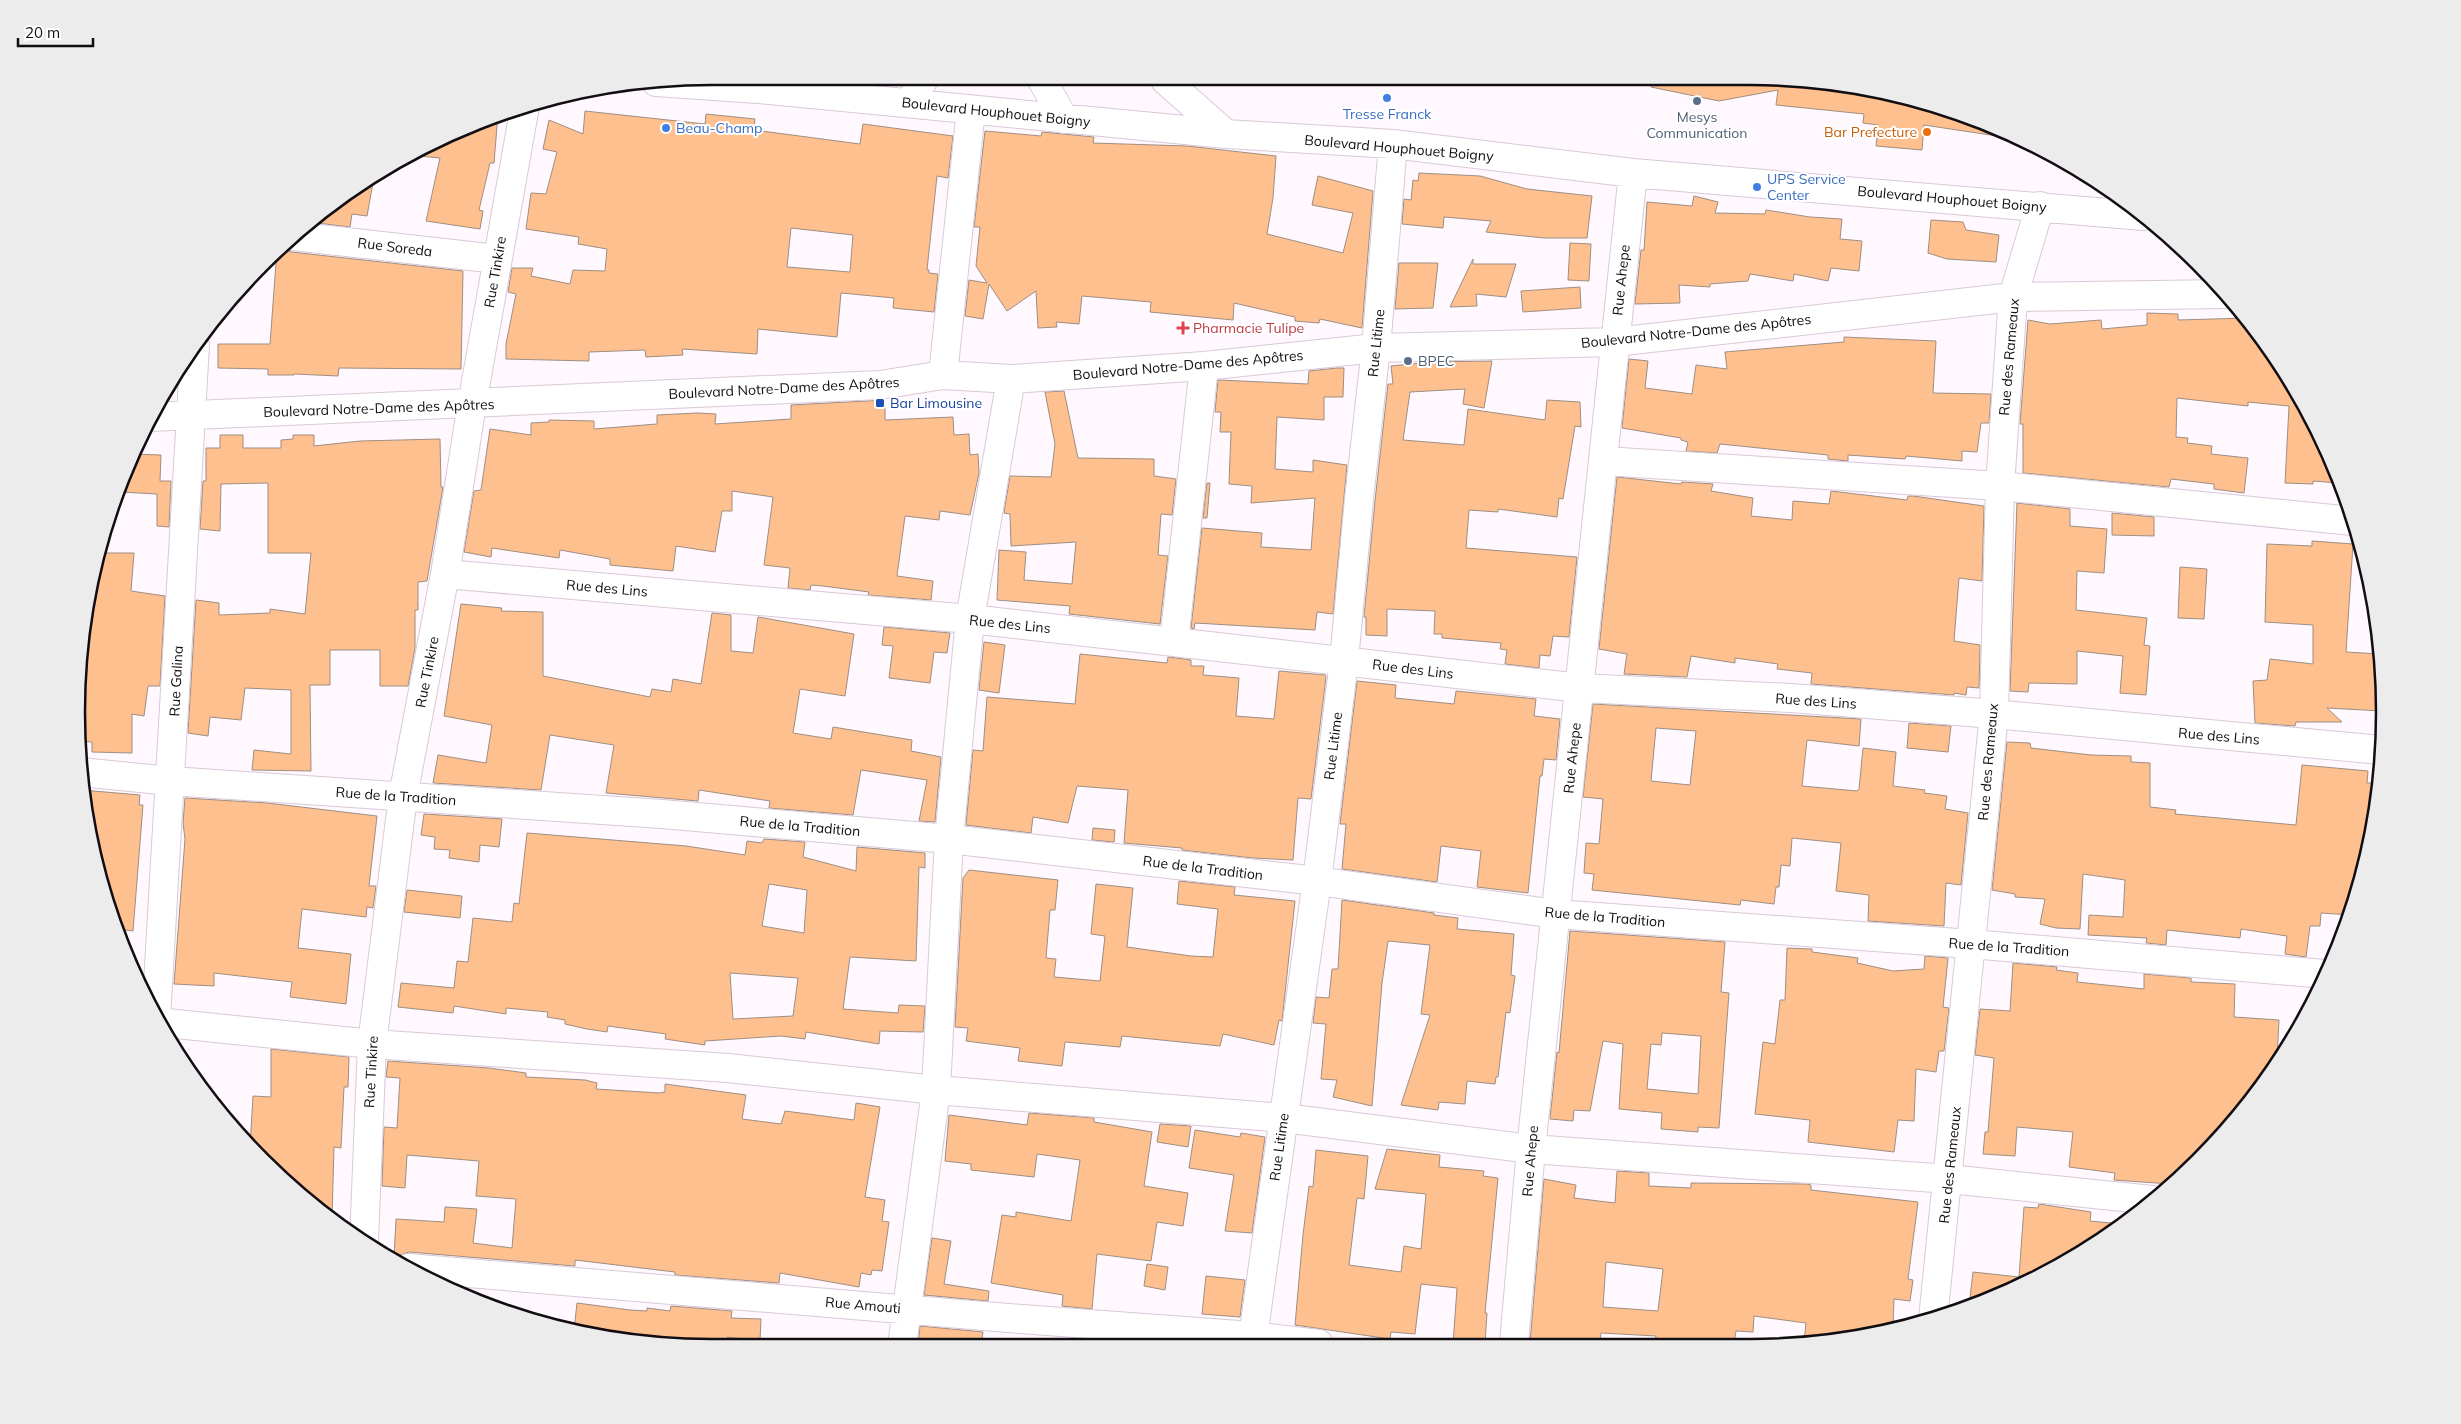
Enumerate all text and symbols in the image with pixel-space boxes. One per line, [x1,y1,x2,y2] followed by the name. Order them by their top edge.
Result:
[18,15,92,47] scale bar
[25,23,60,42] text: 20 m
[1381,92,1393,104] marker: Tresse Franck
[901,93,1092,131] street label: Boulevard Houphouet Boigny
[1691,95,1703,107] marker: Mesys Communication
[1343,105,1432,123] place label: Tresse Franck
[1647,108,1747,142] place label: Mesys Communication
[676,119,762,137] place label: Beau-Champ
[660,122,672,134] marker: Beau-Champ
[1824,123,1917,141] place label: Bar Prefecture
[1921,126,1933,138] marker: Bar Prefecture
[1304,131,1495,165] street label: Boulevard Houphouet Boigny
[1767,170,1846,204] place label: UPS Service Center
[1751,181,1763,193] marker: UPS Service Center
[1857,182,2048,216] street label: Boulevard Houphouet Boigny
[357,233,433,261] street label: Rue Soreda
[480,235,510,309] street label: Rue Tinkire
[1608,244,1634,316] street label: Rue Ahepe
[1995,297,2023,416] street label: Rue des Rameaux
[1363,308,1389,378] street label: Rue Litime
[1580,310,1812,352] street label: Boulevard Notre-Dame des Apôtres
[1193,319,1304,337] place label: Pharmacie Tulipe
[1177,322,1189,334] marker: Pharmacie Tulipe
[1072,346,1304,384] street label: Boulevard Notre-Dame des Apôtres
[1418,352,1454,370] place label: BPEC
[1402,355,1414,367] marker: BPEC
[668,373,900,403] street label: Boulevard Notre-Dame des Apôtres
[890,394,982,412] place label: Bar Limousine
[263,395,495,421] street label: Boulevard Notre-Dame des Apôtres
[874,397,886,409] marker: Bar Limousine
[565,575,649,601] street label: Rue des Lins
[968,611,1052,637] street label: Rue des Lins
[411,635,443,709] street label: Rue Tinkire
[165,645,187,717] street label: Rue Galina
[1371,655,1455,683] street label: Rue des Lins
[1775,689,1857,713] street label: Rue des Lins
[1974,702,2002,821] street label: Rue des Rameaux
[1320,711,1346,781] street label: Rue Litime
[1559,722,1585,794] street label: Rue Ahepe
[2177,723,2261,749] street label: Rue des Lins
[335,783,457,809] street label: Rue de la Tradition
[739,812,861,840] street label: Rue de la Tradition
[1142,852,1264,884] street label: Rue de la Tradition
[1544,903,1666,931] street label: Rue de la Tradition
[1948,934,2070,960] street label: Rue de la Tradition
[360,1035,382,1109] street label: Rue Tinkire
[1935,1105,1965,1224] street label: Rue des Rameaux
[1265,1112,1293,1182] street label: Rue Litime
[1518,1125,1542,1197] street label: Rue Ahepe
[824,1293,902,1317] street label: Rue Amouti

